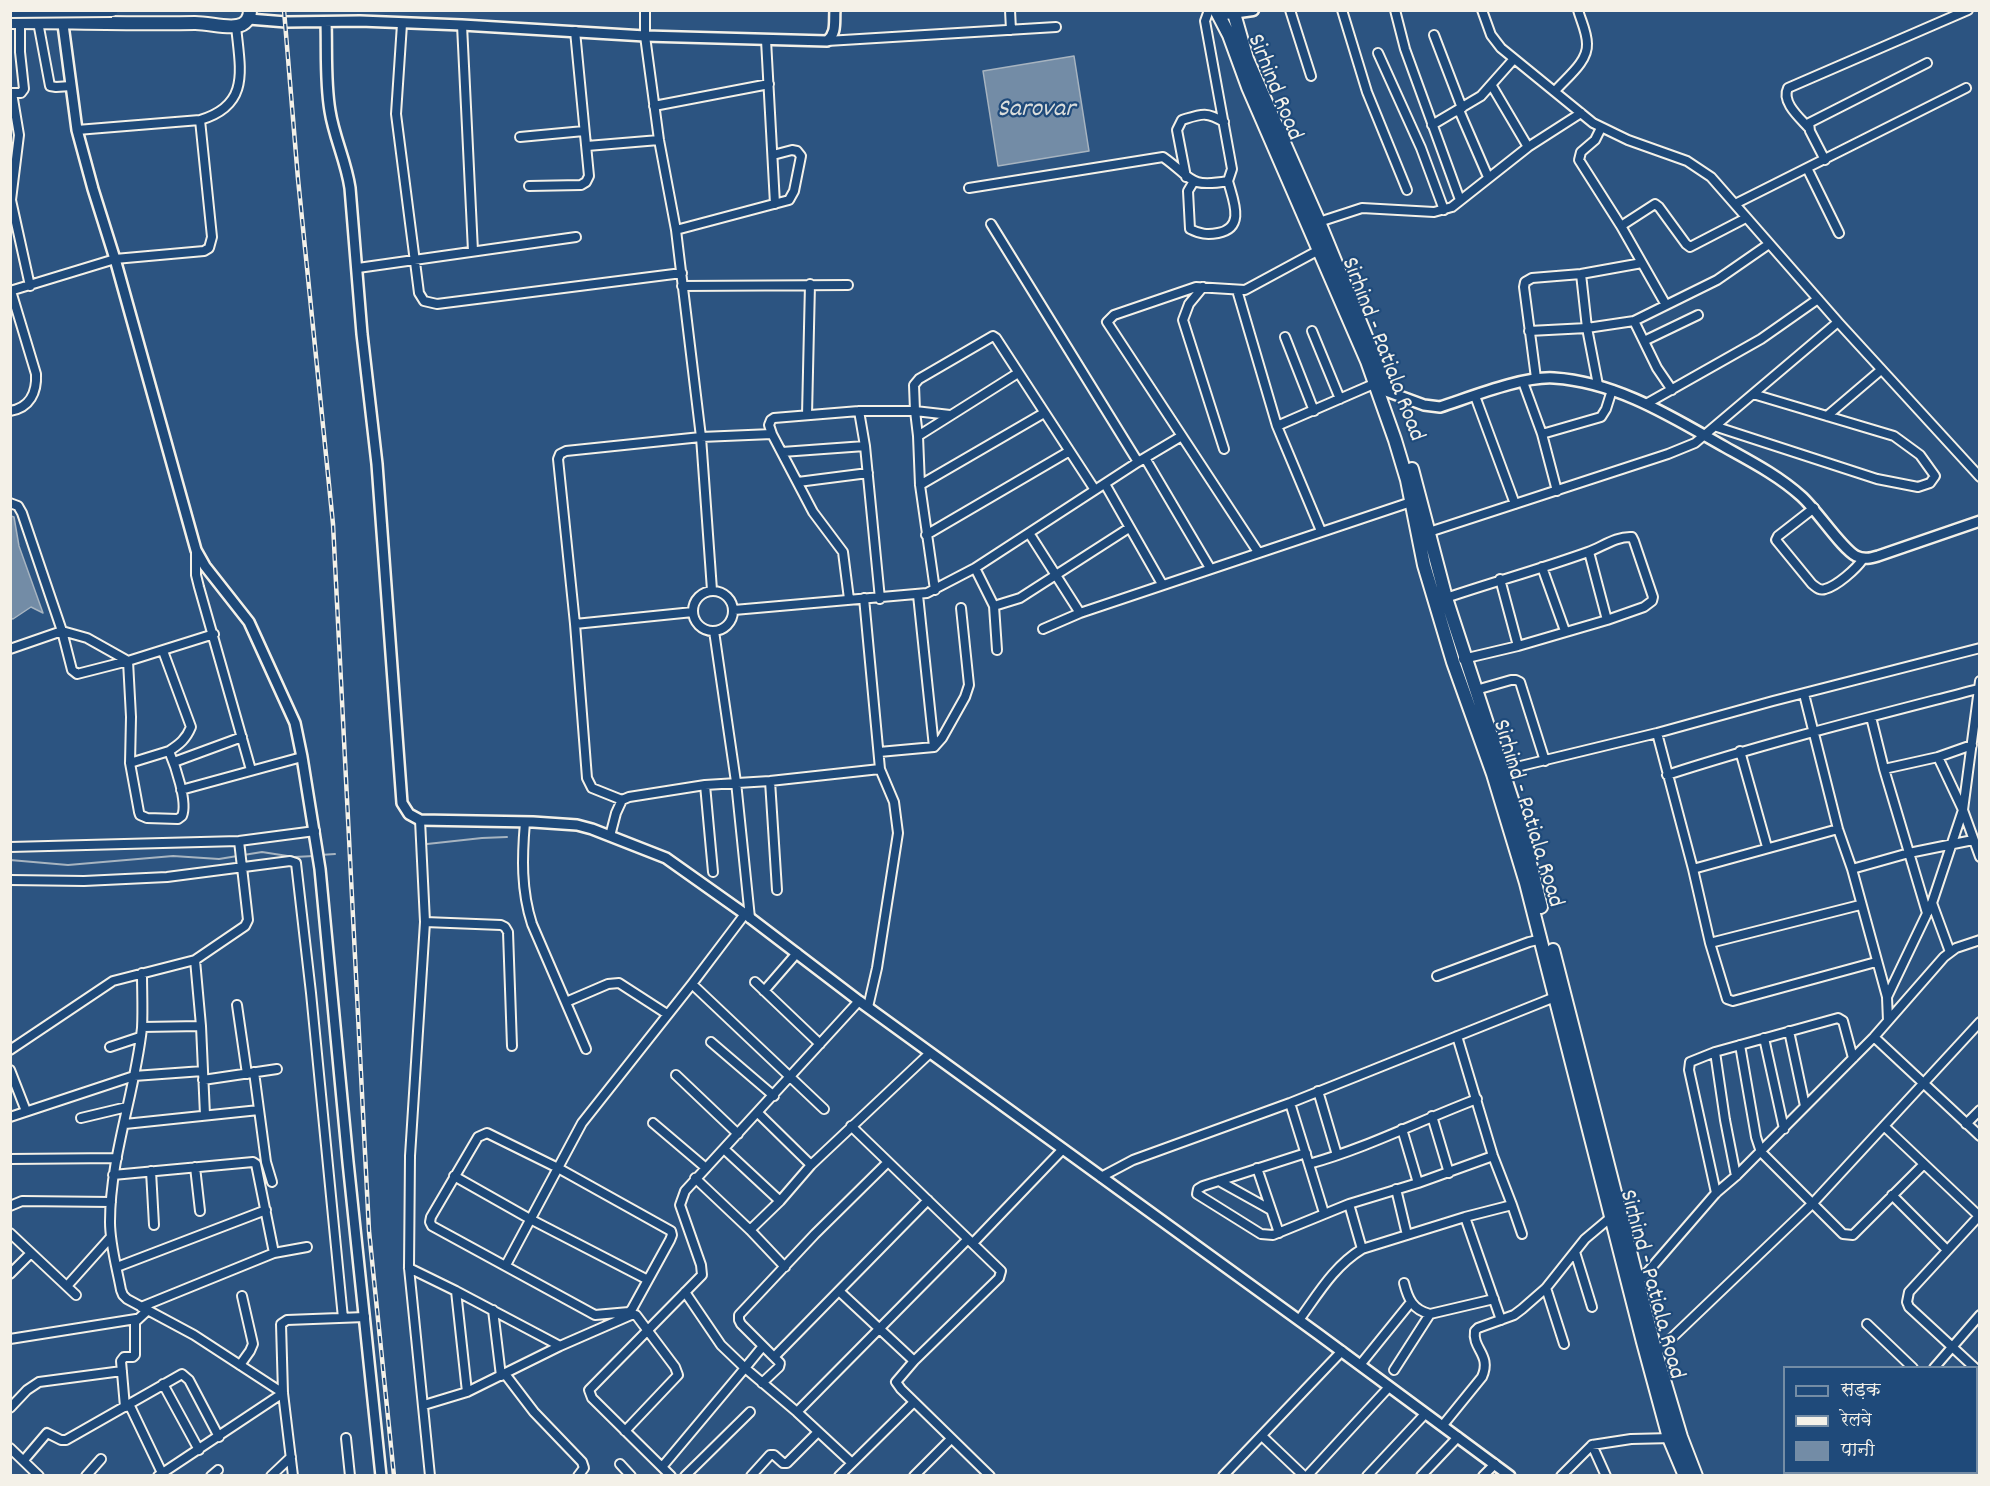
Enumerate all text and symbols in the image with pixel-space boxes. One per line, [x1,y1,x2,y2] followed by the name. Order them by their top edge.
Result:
[1239,31,1307,145] street label: Sirhind Road
[997,95,1075,127] water label: Sarovar
[1333,254,1429,446] street label: Sirhind - Patiala Road
[1484,717,1568,911] street label: Sirhind - Patiala Road
[1611,1187,1689,1383] street label: Sirhind - Patiala Road
[1783,1366,1978,1474] legend
[1841,1379,1881,1404] text: सड़क
[1841,1409,1872,1434] text: रेलवे
[1841,1439,1875,1464] text: पानी

